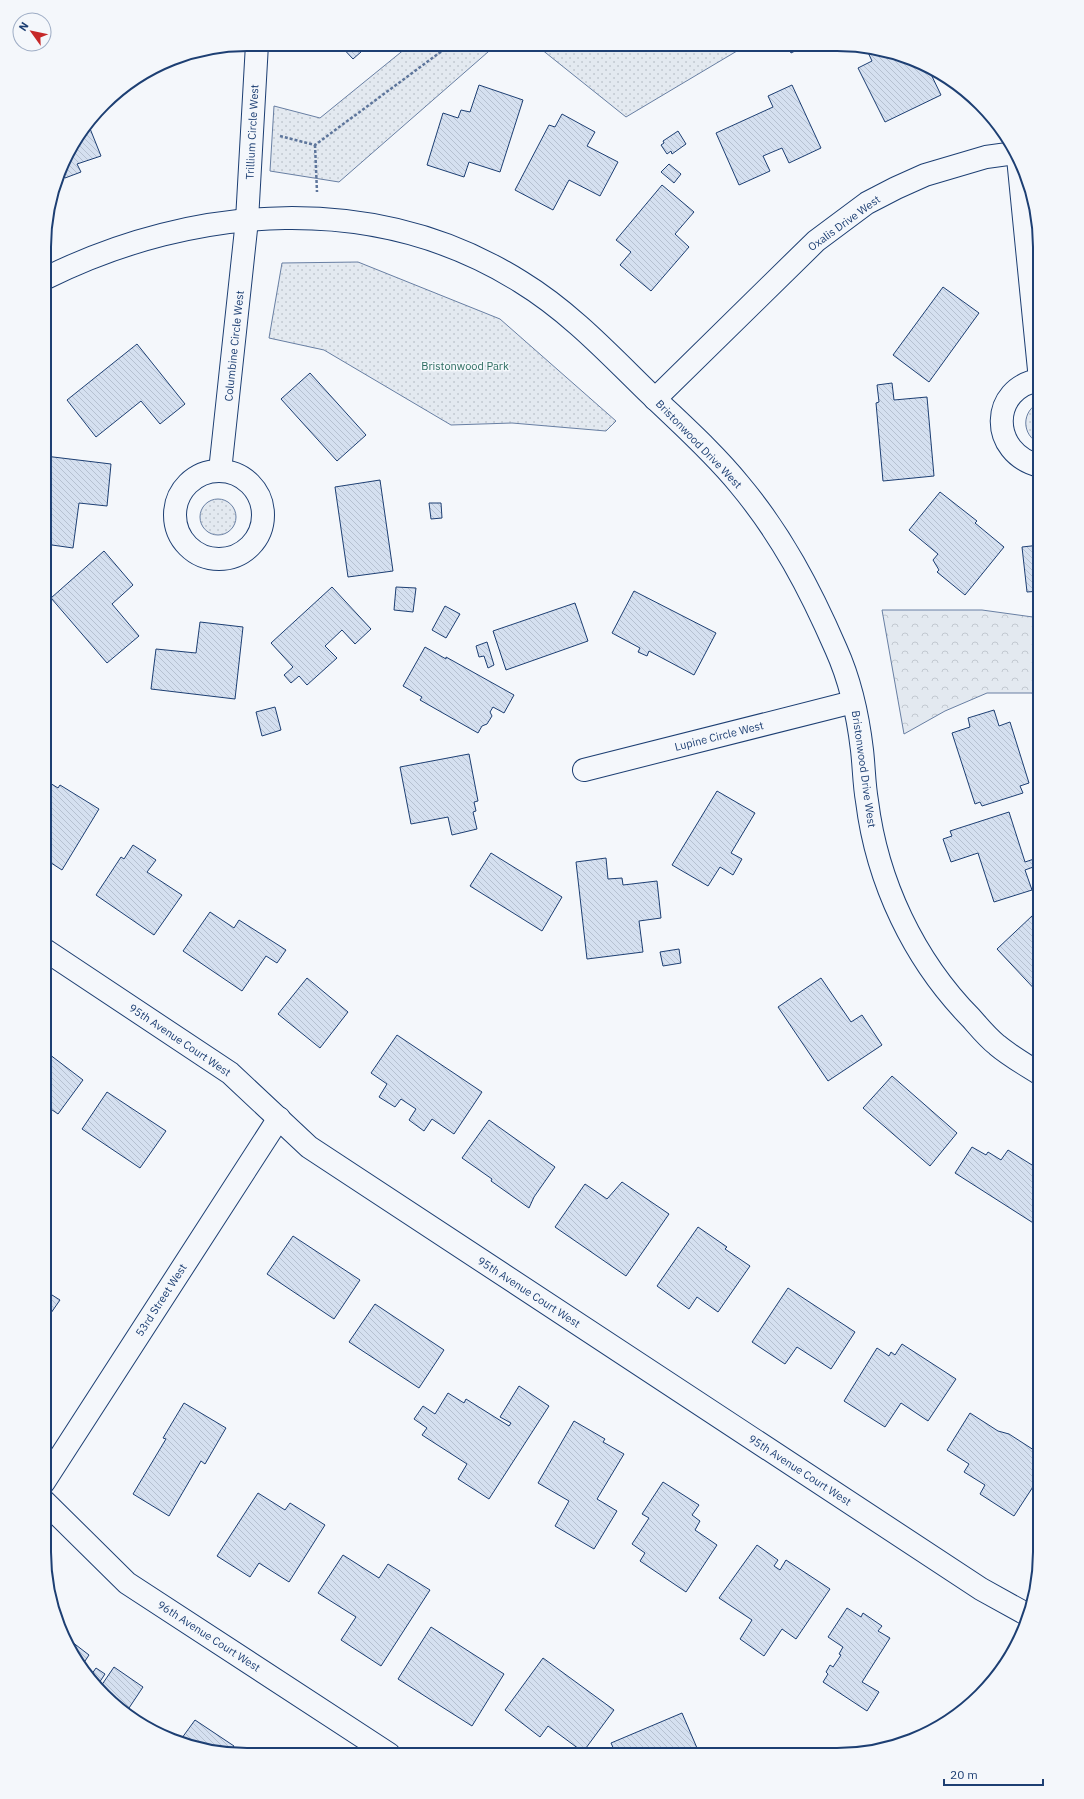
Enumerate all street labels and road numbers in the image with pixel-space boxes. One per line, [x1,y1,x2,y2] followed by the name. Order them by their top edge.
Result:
[243,84,261,180] street label: Trillium Circle West
[805,192,883,254] street label: Oxalis Drive West
[221,290,247,402] street label: Columbine Circle West
[653,397,745,491] street label: Bristonwood Drive West
[849,710,879,829] street label: Bristonwood Drive West
[673,718,765,754] street label: Lupine Circle West
[126,1001,234,1079] street label: 95th Avenue Court West
[475,1253,583,1331] street label: 95th Avenue Court West
[132,1261,190,1339] street label: 53rd Street West
[746,1431,854,1509] street label: 95th Avenue Court West
[155,1597,263,1675] street label: 96th Avenue Court West

